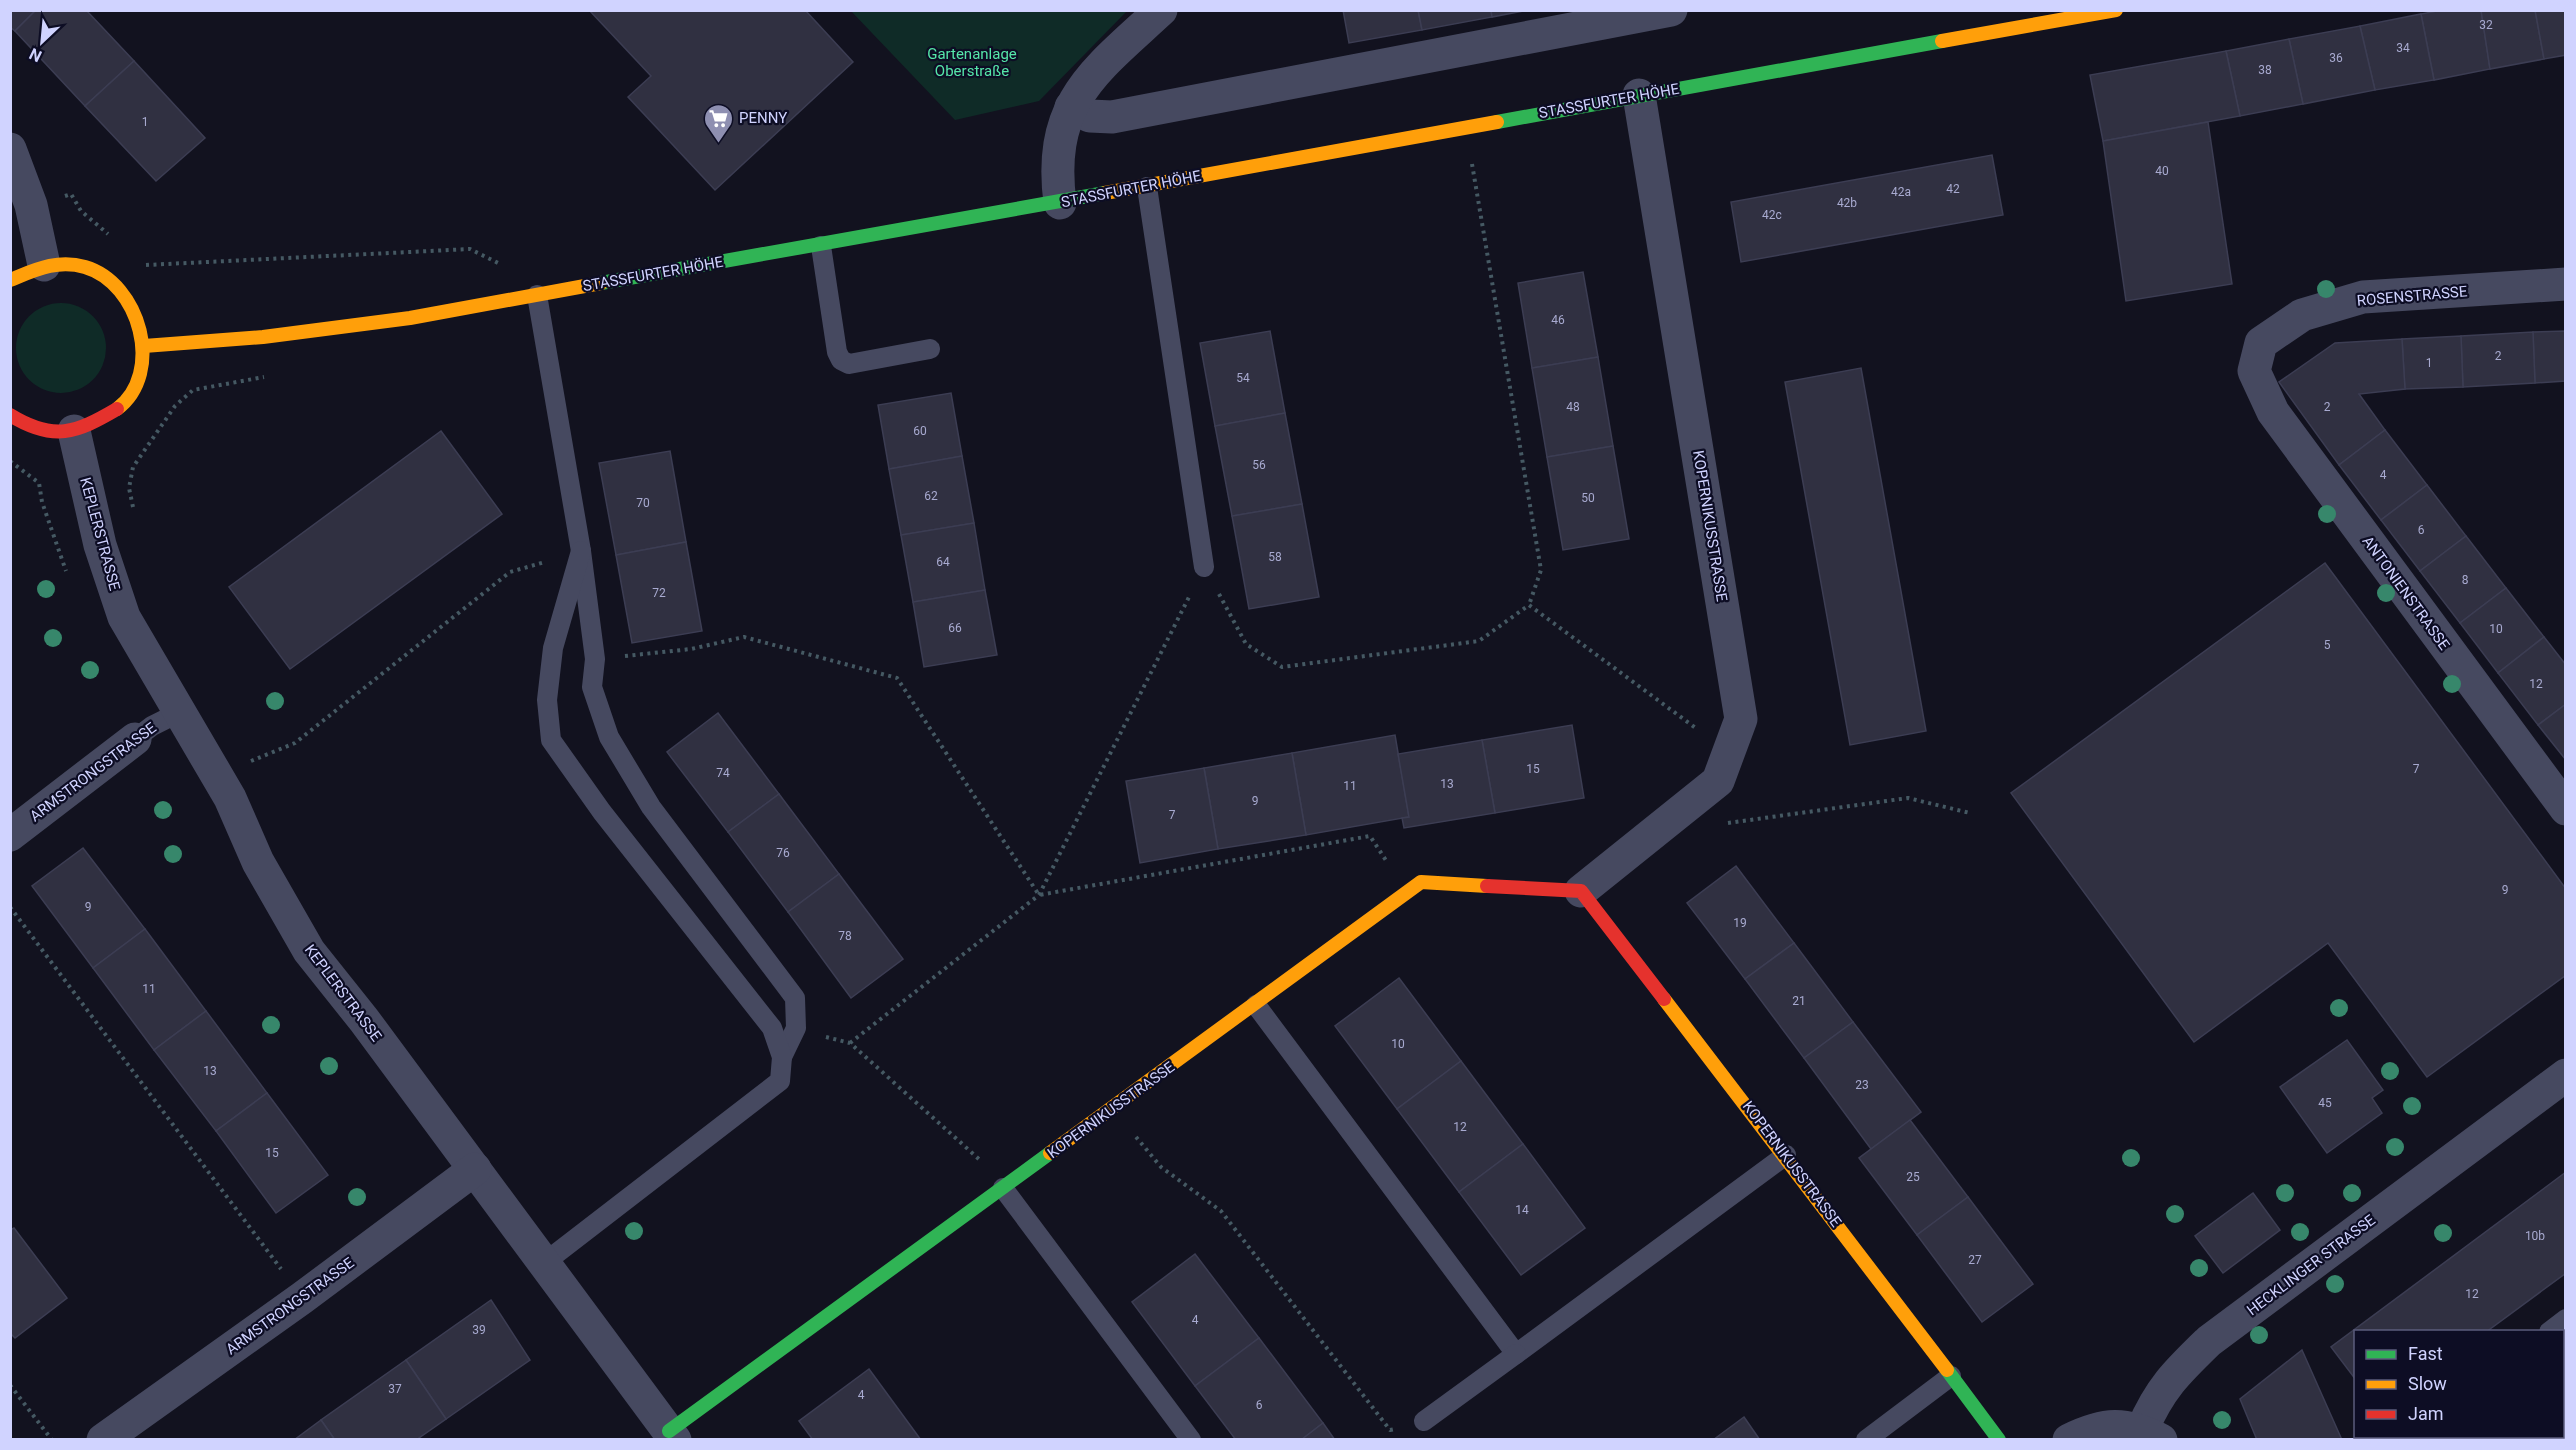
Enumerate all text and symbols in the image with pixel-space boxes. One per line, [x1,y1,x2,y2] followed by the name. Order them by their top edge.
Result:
[12,12,72,72] north arrow
[2479,18,2493,32] house number: 32
[2396,41,2410,55] house number: 34
[26,44,45,66] text: N
[927,45,1017,80] park label: Gartenanlage Oberstraße
[2329,51,2343,65] house number: 36
[2258,63,2272,77] house number: 38
[1537,80,1681,122] street label: STASSFURTER HÖHE
[702,102,734,144] supermarket icon: PENNY
[739,109,787,127] place label: PENNY
[142,115,148,129] house number: 1
[2155,164,2169,178] house number: 40
[1059,167,1203,211] street label: STASSFURTER HÖHE
[1946,182,1960,196] house number: 42
[1891,185,1911,199] house number: 42a
[1837,196,1857,210] house number: 42b
[1762,208,1782,222] house number: 42c
[581,253,725,295] street label: STASSFURTER HÖHE
[2356,282,2469,310] street label: ROSENSTRASSE
[1551,313,1565,327] house number: 46
[2495,349,2502,363] house number: 2
[2426,356,2432,370] house number: 1
[1236,371,1250,385] house number: 54
[1566,400,1580,414] house number: 48
[2324,400,2331,414] house number: 2
[913,424,927,438] house number: 60
[1689,449,1731,603] street label: KOPERNIKUSSTRASSE
[1252,458,1266,472] house number: 56
[2380,468,2387,482] house number: 4
[76,475,124,593] street label: KEPLERSTRASSE
[924,489,938,503] house number: 62
[1581,491,1595,505] house number: 50
[636,496,650,510] house number: 70
[2418,523,2425,537] house number: 6
[2359,532,2454,654] street label: ANTONIENSTRASSE
[1268,550,1282,564] house number: 58
[936,555,950,569] house number: 64
[2462,573,2469,587] house number: 8
[652,586,666,600] house number: 72
[948,621,962,635] house number: 66
[2489,622,2503,636] house number: 10
[2324,638,2331,652] house number: 5
[2529,677,2543,691] house number: 12
[26,718,160,825] street label: ARMSTRONGSTRASSE
[1526,762,1540,776] house number: 15
[2413,762,2420,776] house number: 7
[716,766,730,780] house number: 74
[1440,777,1454,791] house number: 13
[1343,779,1357,793] house number: 11
[1252,794,1258,808] house number: 9
[1169,808,1176,822] house number: 7
[776,846,790,860] house number: 76
[2502,883,2508,897] house number: 9
[85,900,91,914] house number: 9
[1733,916,1747,930] house number: 19
[838,929,852,943] house number: 78
[301,941,386,1045] street label: KEPLERSTRASSE
[142,982,156,996] house number: 11
[1792,994,1806,1008] house number: 21
[1391,1037,1405,1051] house number: 10
[1044,1058,1178,1162] street label: KOPERNIKUSSTRASSE
[203,1064,217,1078] house number: 13
[1855,1078,1869,1092] house number: 23
[2318,1096,2332,1110] house number: 45
[1739,1098,1845,1231] street label: KOPERNIKUSSTRASSE
[1453,1120,1467,1134] house number: 12
[265,1146,279,1160] house number: 15
[1906,1170,1920,1184] house number: 25
[1515,1203,1529,1217] house number: 14
[2243,1211,2379,1319] street label: HECKLINGER STRASSE
[2525,1229,2545,1243] house number: 10b
[223,1253,358,1358] street label: ARMSTRONGSTRASSE
[1968,1253,1982,1267] house number: 27
[2465,1287,2479,1301] house number: 12
[1192,1313,1199,1327] house number: 4
[472,1323,486,1337] house number: 39
[2354,1330,2564,1438] legend
[2408,1343,2443,1364] text: Fast
[2408,1373,2447,1394] text: Slow
[388,1382,402,1396] house number: 37
[858,1388,865,1402] house number: 4
[1256,1398,1263,1412] house number: 6
[2408,1403,2444,1424] text: Jam

